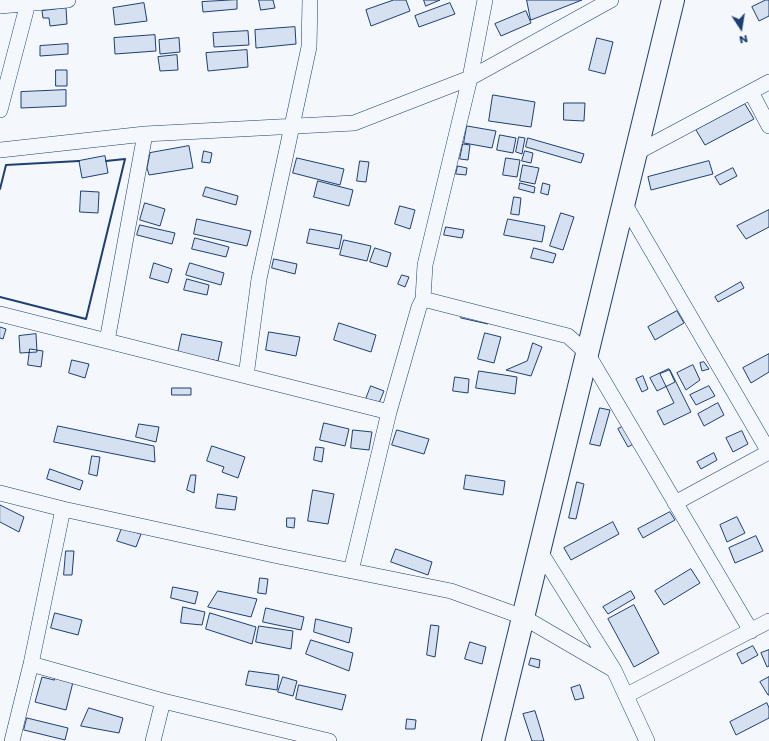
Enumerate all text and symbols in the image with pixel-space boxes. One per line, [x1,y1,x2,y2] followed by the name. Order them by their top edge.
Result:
[721,8,761,48] north arrow
[738,31,749,48] text: N

